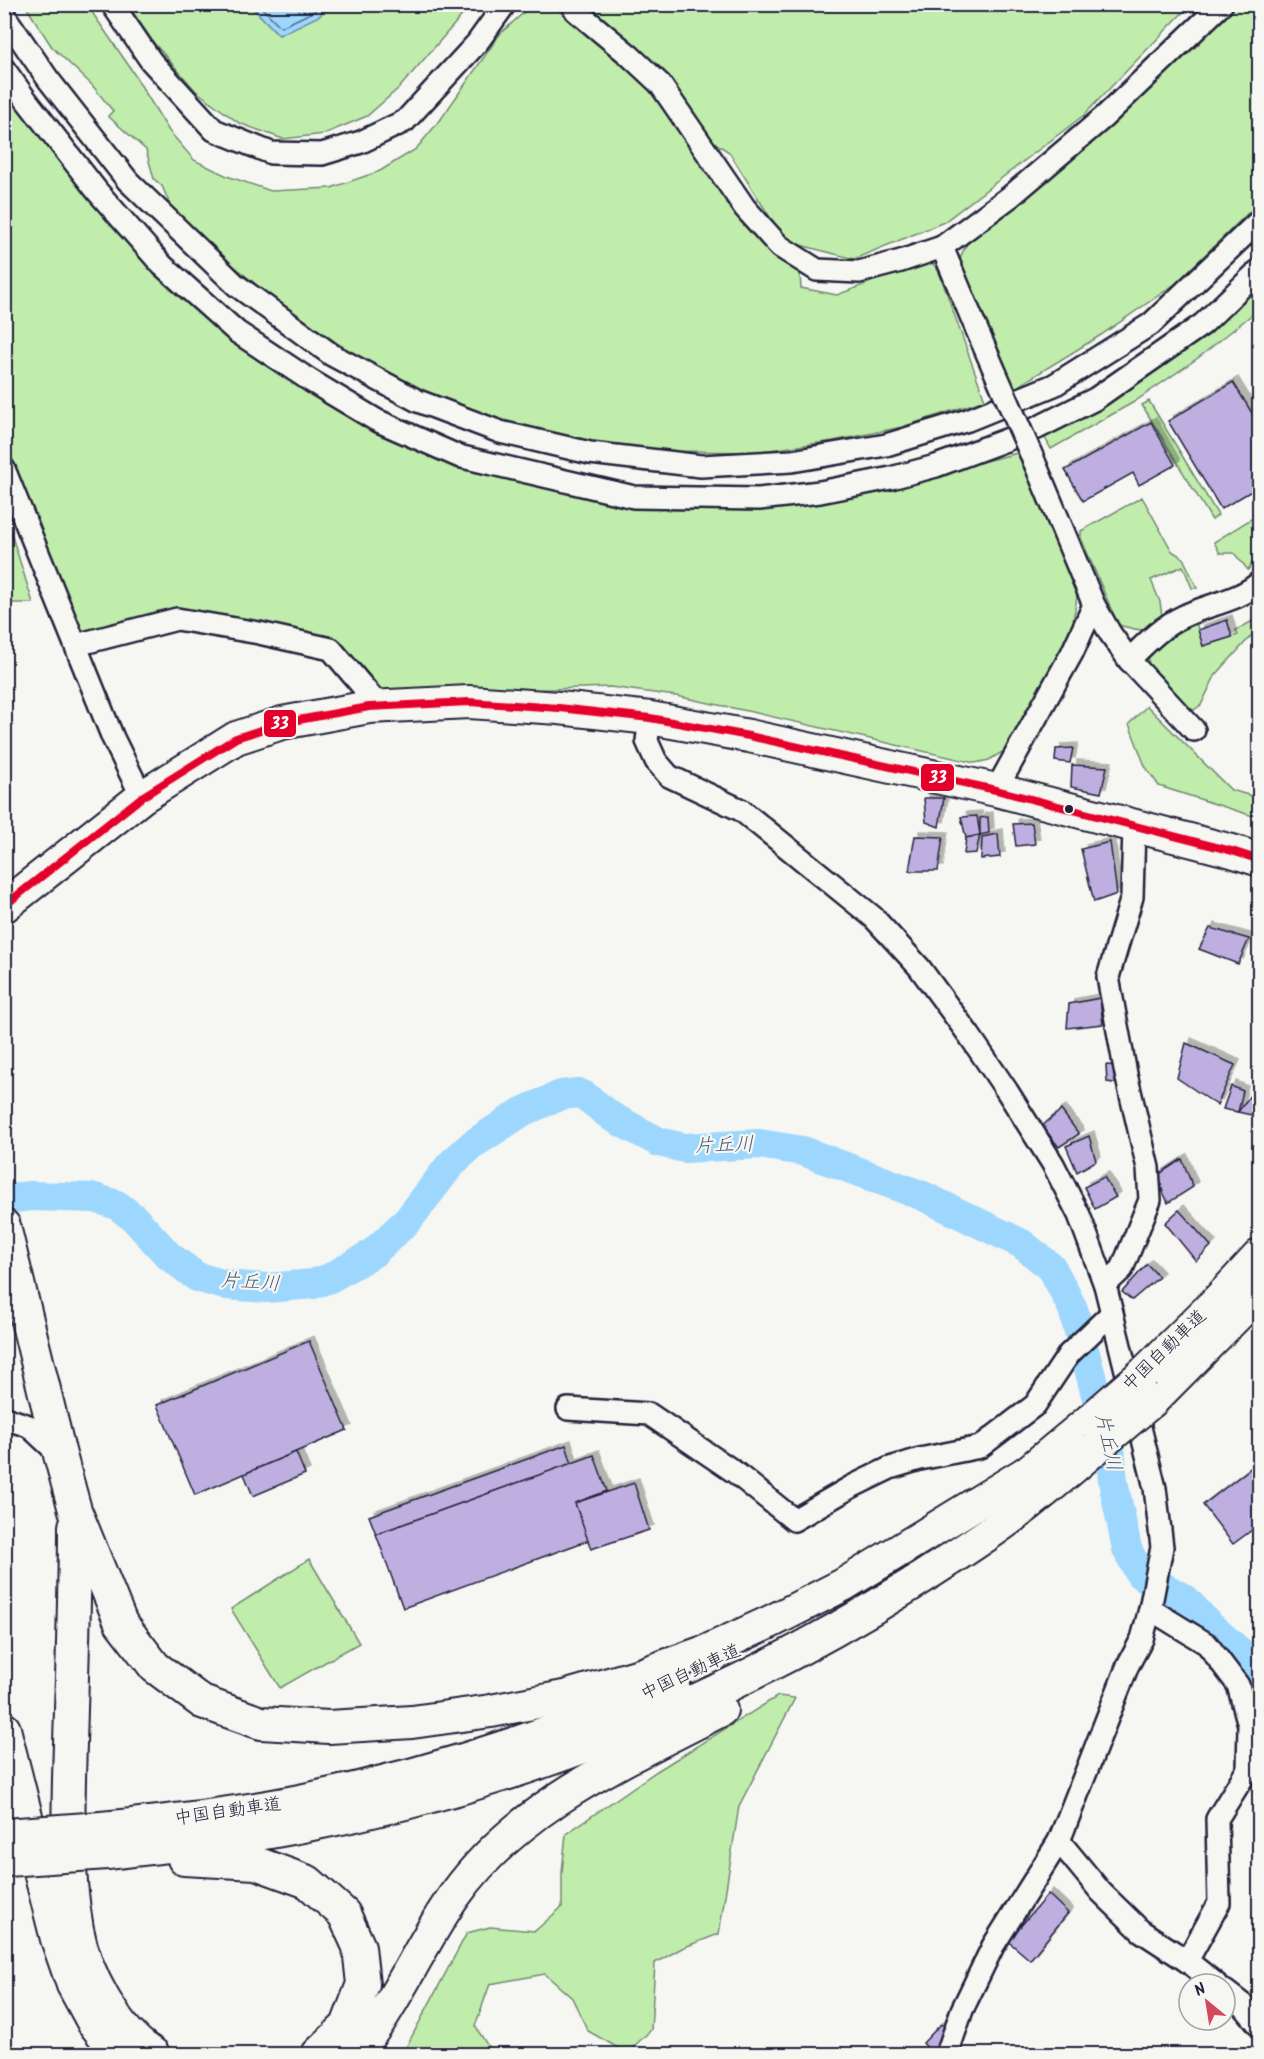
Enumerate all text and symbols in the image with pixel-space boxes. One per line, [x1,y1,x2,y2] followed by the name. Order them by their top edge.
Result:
[263,709,297,738] line badge: 33
[270,712,289,737] text: 33
[920,763,955,792] line badge: 33
[928,766,947,791] text: 33
[1063,803,1075,815] unlabelled marker
[693,1129,755,1163] water label: 片丘川
[219,1265,281,1301] water label: 片丘川
[1116,1303,1214,1399] street label: 中国自動車道
[1085,1409,1129,1475] water label: 片丘川
[636,1637,746,1709] street label: 中国自動車道
[173,1790,283,1834] street label: 中国自動車道
[1177,1972,1237,2032] north arrow
[1190,1977,1211,2004] text: N

